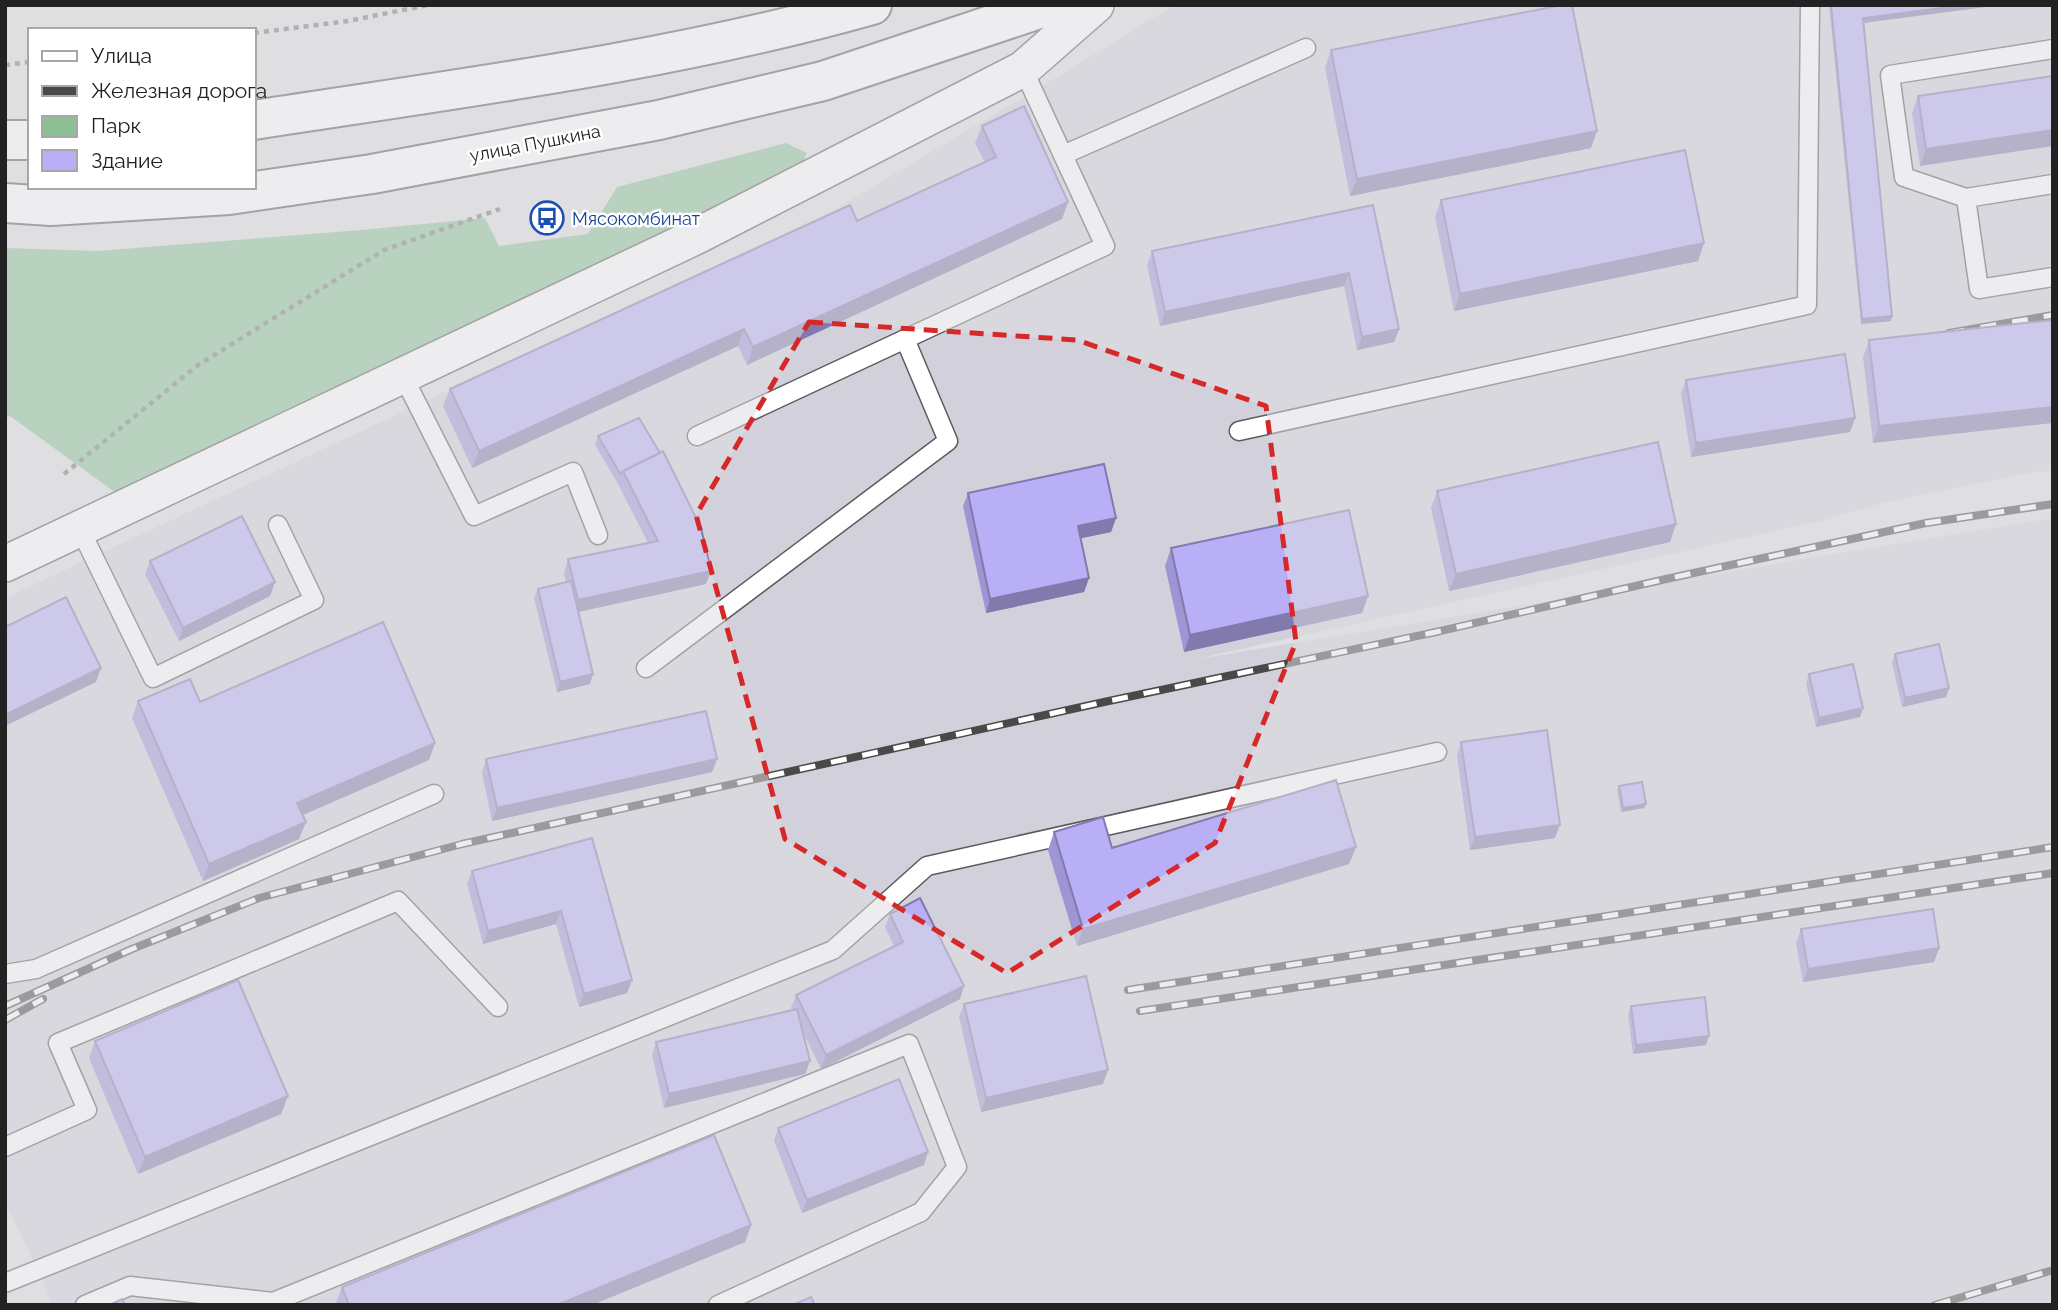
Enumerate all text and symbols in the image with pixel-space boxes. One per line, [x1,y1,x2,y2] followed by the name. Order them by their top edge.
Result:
[28,28,256,189] legend
[91,43,152,68] text: Улица
[91,78,267,103] text: Железная дорога
[91,113,141,138] text: Парк
[468,120,602,166] street label: улица Пушкина
[91,148,163,173] text: Здание
[528,199,566,237] bus stop icon: Мясокомбинат
[572,208,701,229] place label: Мясокомбинат

